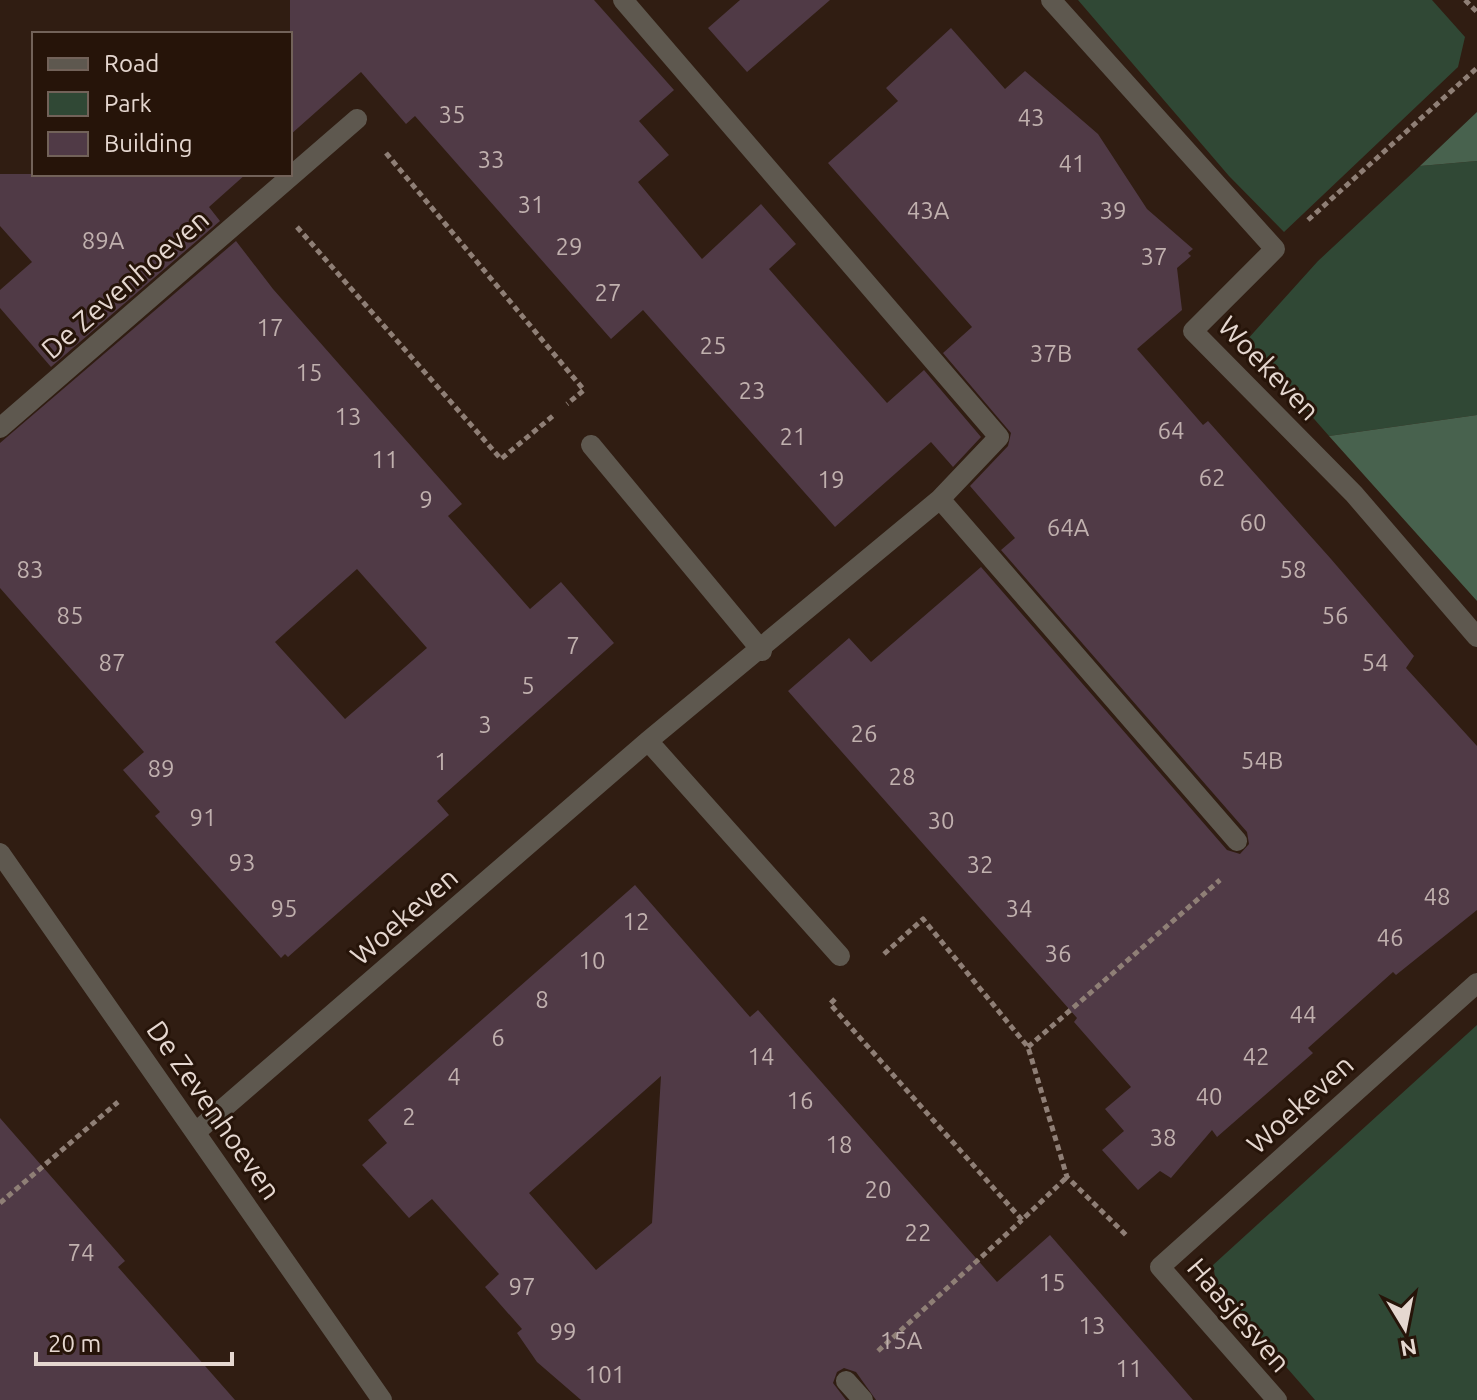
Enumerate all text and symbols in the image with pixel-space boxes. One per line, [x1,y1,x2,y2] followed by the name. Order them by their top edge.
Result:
[32,32,292,176] legend
[104,50,159,77] text: Road
[104,90,152,117] text: Park
[438,101,466,128] house number: 35
[1017,104,1045,131] house number: 43
[104,130,192,157] text: Building
[477,146,505,173] house number: 33
[1058,150,1086,177] house number: 41
[517,191,545,218] house number: 31
[907,197,950,224] house number: 43A
[1099,197,1127,224] house number: 39
[35,203,214,364] street label: De Zevenhoeven
[82,227,125,254] house number: 89A
[555,233,583,260] house number: 29
[1140,243,1168,270] house number: 37
[594,279,622,306] house number: 27
[1213,310,1326,426] street label: Woekeven
[256,314,284,341] house number: 17
[699,332,727,359] house number: 25
[1030,340,1072,367] house number: 37B
[295,359,323,386] house number: 15
[738,377,766,404] house number: 23
[334,403,362,430] house number: 13
[1157,417,1185,444] house number: 64
[779,423,807,450] house number: 21
[371,446,399,473] house number: 11
[1198,464,1226,491] house number: 62
[817,466,845,493] house number: 19
[419,486,433,513] house number: 9
[1239,509,1267,536] house number: 60
[1047,514,1090,541] house number: 64A
[16,556,44,583] house number: 83
[1279,556,1307,583] house number: 58
[56,602,84,629] house number: 85
[1321,602,1349,629] house number: 56
[566,632,580,659] house number: 7
[98,649,126,676] house number: 87
[1361,649,1389,676] house number: 54
[521,672,535,699] house number: 5
[478,711,492,738] house number: 3
[850,720,878,747] house number: 26
[1241,747,1283,774] house number: 54B
[434,748,448,775] house number: 1
[147,755,175,782] house number: 89
[888,763,916,790] house number: 28
[189,804,217,831] house number: 91
[927,807,955,834] house number: 30
[228,849,256,876] house number: 93
[966,851,994,878] house number: 32
[344,861,463,970] street label: Woekeven
[1423,883,1451,910] house number: 48
[270,895,298,922] house number: 95
[1005,895,1033,922] house number: 34
[622,908,650,935] house number: 12
[1376,924,1404,951] house number: 46
[1044,940,1072,967] house number: 36
[578,947,606,974] house number: 10
[535,986,549,1013] house number: 8
[1289,1001,1317,1028] house number: 44
[141,1014,288,1205] street label: De Zevenhoeven
[491,1024,505,1051] house number: 6
[747,1043,775,1070] house number: 14
[1242,1043,1270,1070] house number: 42
[1240,1048,1359,1159] street label: Woekeven
[447,1063,461,1090] house number: 4
[1195,1083,1223,1110] house number: 40
[786,1087,814,1114] house number: 16
[402,1103,416,1130] house number: 2
[1149,1124,1177,1151] house number: 38
[825,1131,853,1158] house number: 18
[864,1176,892,1203] house number: 20
[904,1219,932,1246] house number: 22
[67,1239,95,1266] house number: 74
[1182,1252,1297,1378] street label: Haasjesven
[1038,1269,1066,1296] house number: 15
[508,1273,536,1300] house number: 97
[1365,1288,1445,1368] north arrow
[1078,1312,1106,1339] house number: 13
[36,1316,232,1366] scale bar
[549,1318,577,1345] house number: 99
[880,1327,923,1354] house number: 15A
[48,1330,101,1357] text: 20 m
[1398,1334,1419,1362] text: N
[1115,1355,1143,1382] house number: 11
[585,1361,625,1388] house number: 101

